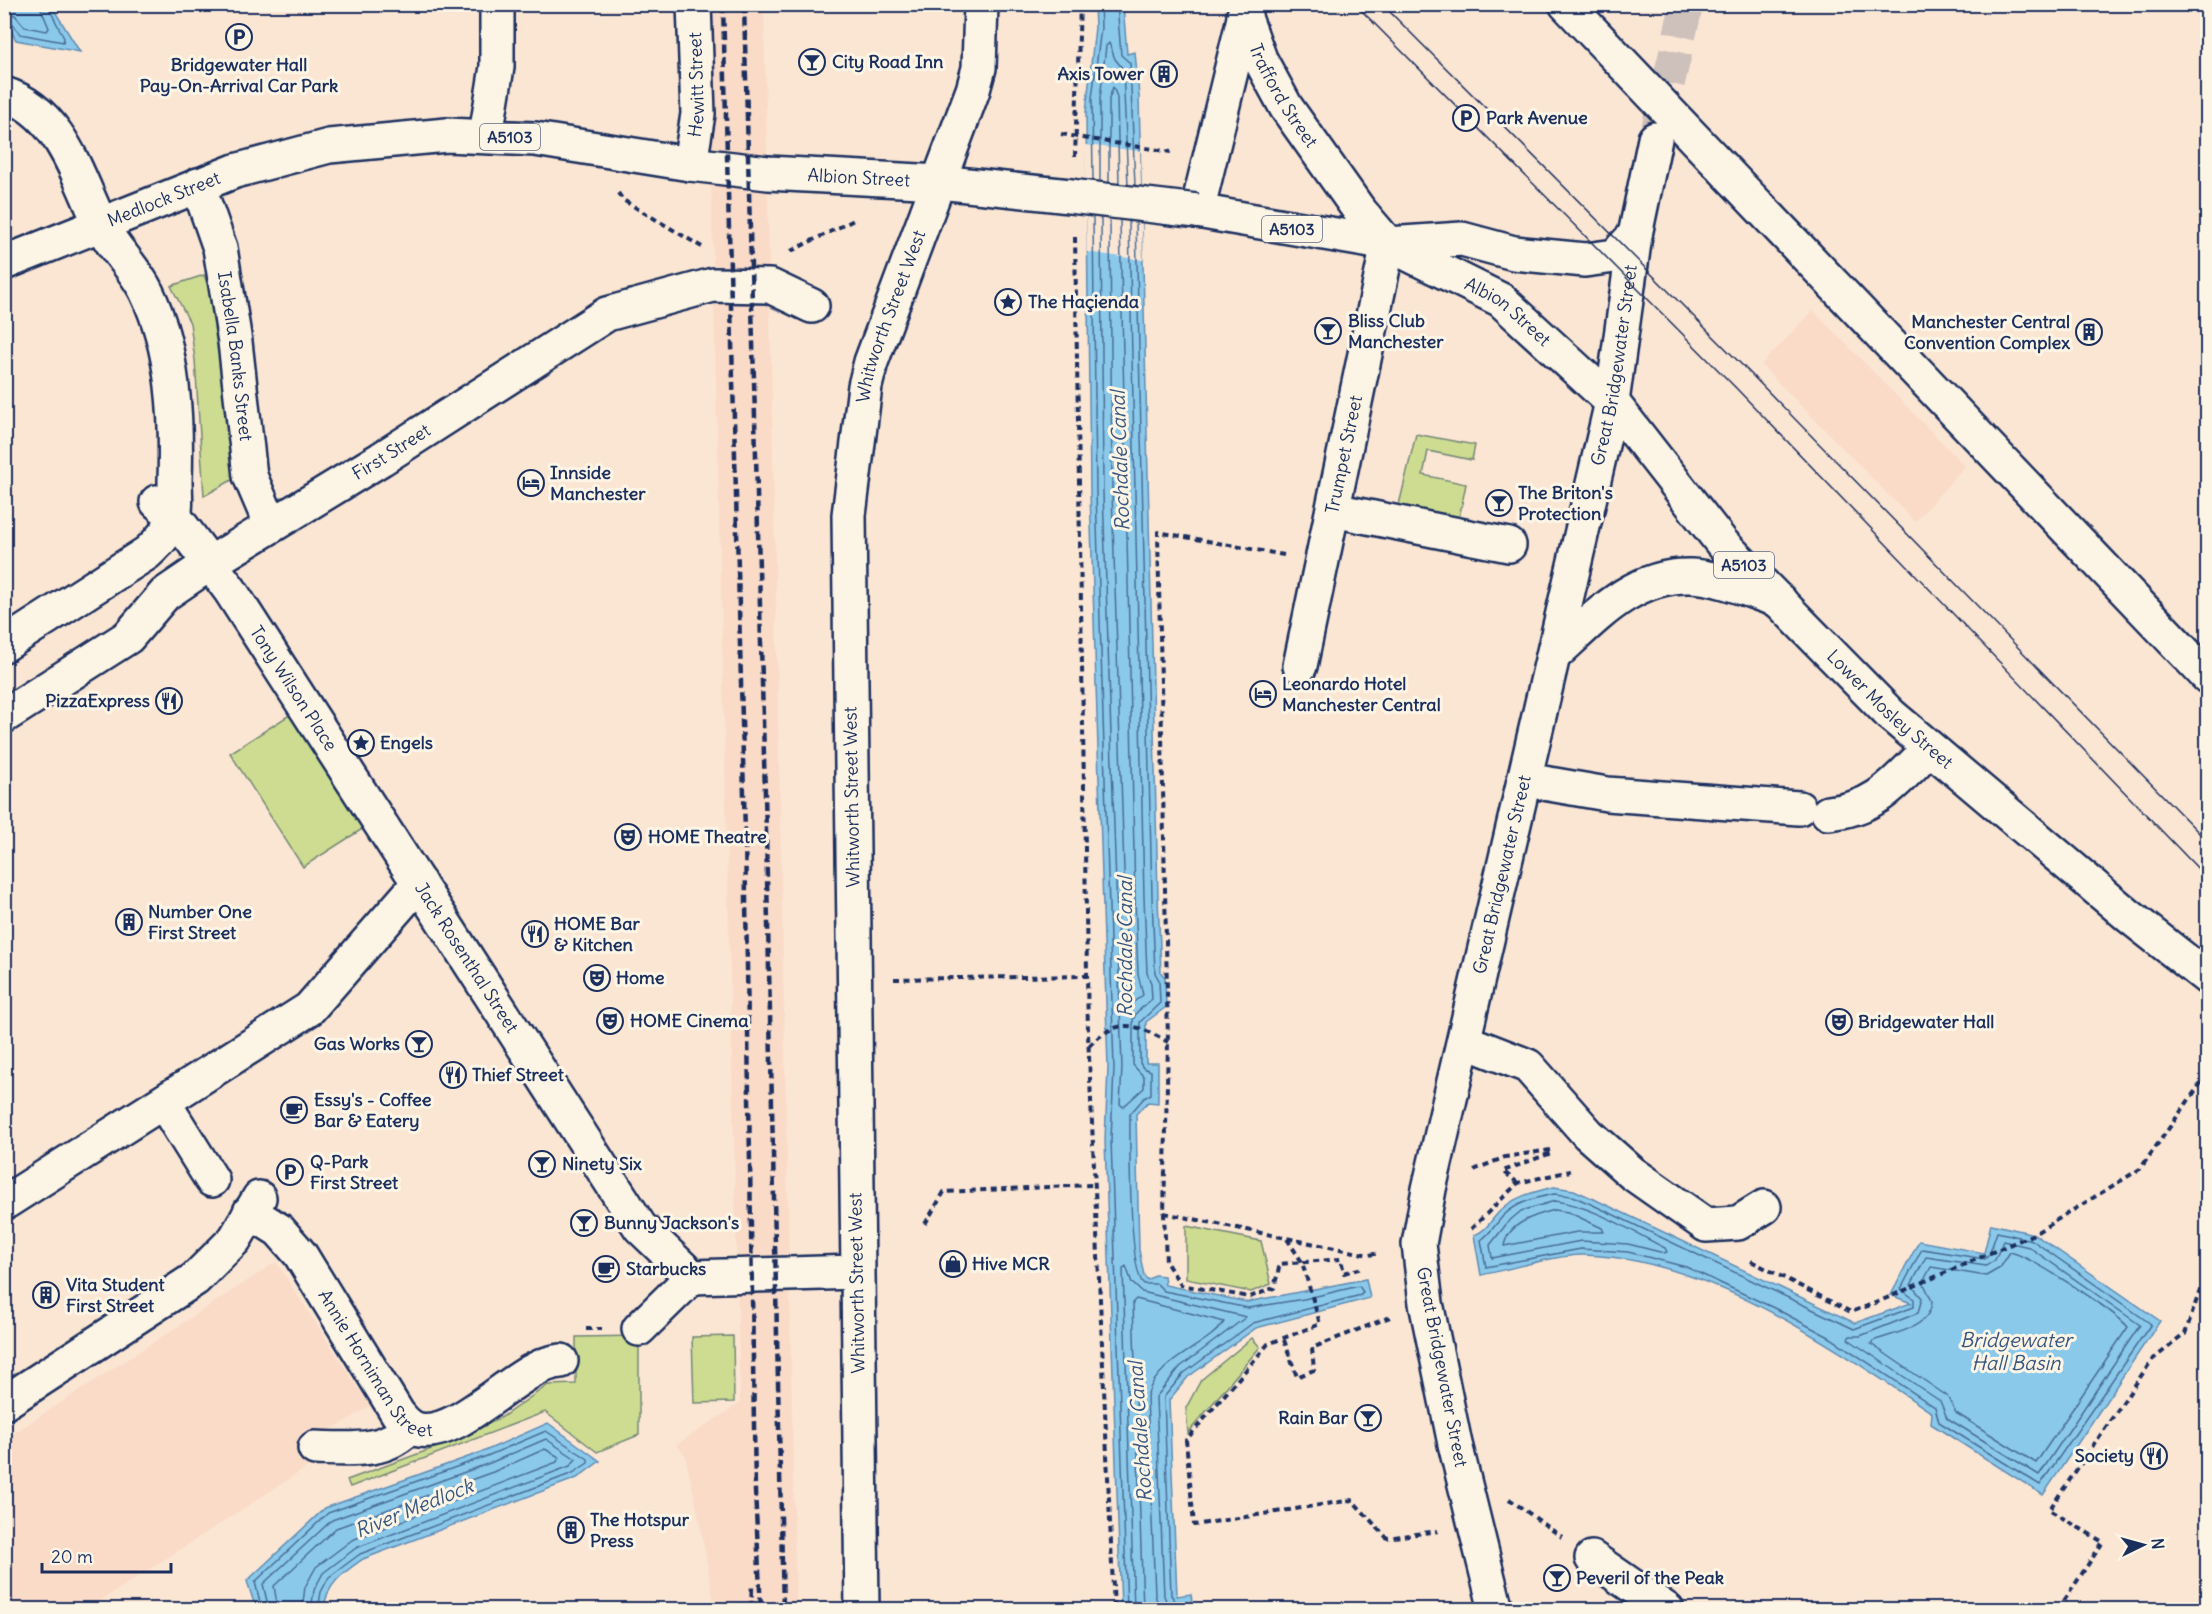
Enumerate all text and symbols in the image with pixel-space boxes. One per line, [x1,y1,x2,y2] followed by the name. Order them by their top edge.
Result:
[224,22,254,52] parking icon: Bridgewater Hall Pay-On-Arrival Car Park
[682,32,709,139] street label: Hewitt Street
[1244,40,1323,152] street label: Trafford Street
[797,47,827,77] bar icon: City Road Inn
[832,50,944,73] place label: City Road Inn
[140,53,338,97] place label: Bridgewater Hall Pay-On-Arrival Car Park
[1149,59,1179,89] building icon: Axis Tower
[1058,62,1145,85] place label: Axis Tower
[1451,103,1481,133] parking icon: Park Avenue
[1486,106,1588,129] place label: Park Avenue
[480,124,540,150] road number: A5103
[807,163,911,191] street label: Albion Street
[104,166,223,232] street label: Medlock Street
[1262,216,1322,242] road number: A5103
[851,227,930,404] street label: Whitworth Street West
[1586,263,1642,468] street label: Great Bridgewater Street
[213,270,258,442] street label: Isabella Banks Street
[1461,272,1556,351] street label: Albion Street
[993,287,1023,317] place icon: The Haçienda
[1028,290,1139,313] place label: The Haçienda
[1348,309,1444,353] place label: Bliss Club Manchester
[1904,310,2070,354] place label: Manchester Central Convention Complex
[1313,316,1343,346] bar icon: Bliss Club Manchester
[2074,317,2104,347] building icon: Manchester Central Convention Complex
[1104,388,1134,532] water label: Rochdale Canal
[1320,393,1367,516] street label: Trumpet Street
[348,418,435,485] street label: First Street
[550,461,646,505] place label: Innside Manchester
[516,468,546,498] hotel icon: Innside Manchester
[1518,481,1613,525] place label: The Briton's Protection
[1484,488,1514,518] bar icon: The Briton's Protection
[1714,552,1774,578] road number: A5103
[245,621,343,755] street label: Tony Wilson Place
[1822,645,1958,773] street label: Lower Mosley Street
[1282,672,1441,716] place label: Leonardo Hotel Manchester Central
[1248,679,1278,709] hotel icon: Leonardo Hotel Manchester Central
[154,686,184,716] restaurant icon: PizzaExpress
[45,689,150,712] place label: PizzaExpress
[838,706,865,888] street label: Whitworth Street West
[346,728,376,758] place icon: Engels
[380,731,433,754] place label: Engels
[1467,773,1536,976] street label: Great Bridgewater Street
[613,822,643,852] theatre icon: HOME Theatre
[648,825,767,848] place label: HOME Theatre
[1112,874,1137,1017] water label: Rochdale Canal
[410,878,524,1037] street label: Jack Rosenthal Street
[148,900,252,944] place label: Number One First Street
[114,907,144,937] building icon: Number One First Street
[554,912,640,956] place label: HOME Bar & Kitchen
[520,919,550,949] restaurant icon: HOME Bar & Kitchen
[582,963,612,993] theatre icon: Home
[616,966,665,989] place label: Home
[595,1006,625,1036] theatre icon: HOME Cinema
[1824,1007,1854,1037] theatre icon: Bridgewater Hall
[630,1009,748,1032] place label: HOME Cinema
[1858,1010,1994,1033] place label: Bridgewater Hall
[404,1029,434,1059] bar icon: Gas Works
[314,1032,400,1055] place label: Gas Works
[438,1060,468,1090] restaurant icon: Thief Street
[472,1063,565,1086] place label: Thief Street
[314,1088,432,1132] place label: Essy's - Coffee Bar & Eatery
[279,1095,309,1125] cafe icon: Essy's - Coffee Bar & Eatery
[527,1149,557,1179] bar icon: Ninety Six
[310,1150,399,1194] place label: Q-Park First Street
[562,1152,642,1175] place label: Ninety Six
[275,1157,305,1187] parking icon: Q-Park First Street
[843,1192,870,1374] street label: Whitworth Street West
[569,1208,599,1238] bar icon: Bunny Jackson's
[604,1211,739,1234] place label: Bunny Jackson's
[938,1249,968,1279] shop icon: Hive MCR
[972,1252,1050,1275] place label: Hive MCR
[591,1254,621,1284] cafe icon: Starbucks
[626,1257,706,1280] place label: Starbucks
[1412,1265,1473,1469] street label: Great Bridgewater Street
[66,1273,166,1317] place label: Vita Student First Street
[31,1280,61,1310] building icon: Vita Student First Street
[314,1285,434,1442] street label: Annie Horniman Street
[1960,1327,2075,1375] water label: Bridgewater Hall Basin
[1122,1359,1157,1503] water label: Rochdale Canal
[1353,1403,1383,1433] bar icon: Rain Bar
[1278,1406,1349,1429] place label: Rain Bar
[2139,1441,2169,1471] restaurant icon: Society
[2075,1444,2134,1467] place label: Society
[351,1472,478,1543] water label: River Medlock
[590,1508,690,1552] place label: The Hotspur Press
[556,1515,586,1545] building icon: The Hotspur Press
[2113,1515,2173,1575] north arrow
[42,1536,171,1574] scale bar
[2147,1537,2168,1550] text: N
[51,1545,93,1568] text: 20 m
[1542,1563,1572,1593] bar icon: Peveril of the Peak
[1576,1566,1724,1589] place label: Peveril of the Peak

